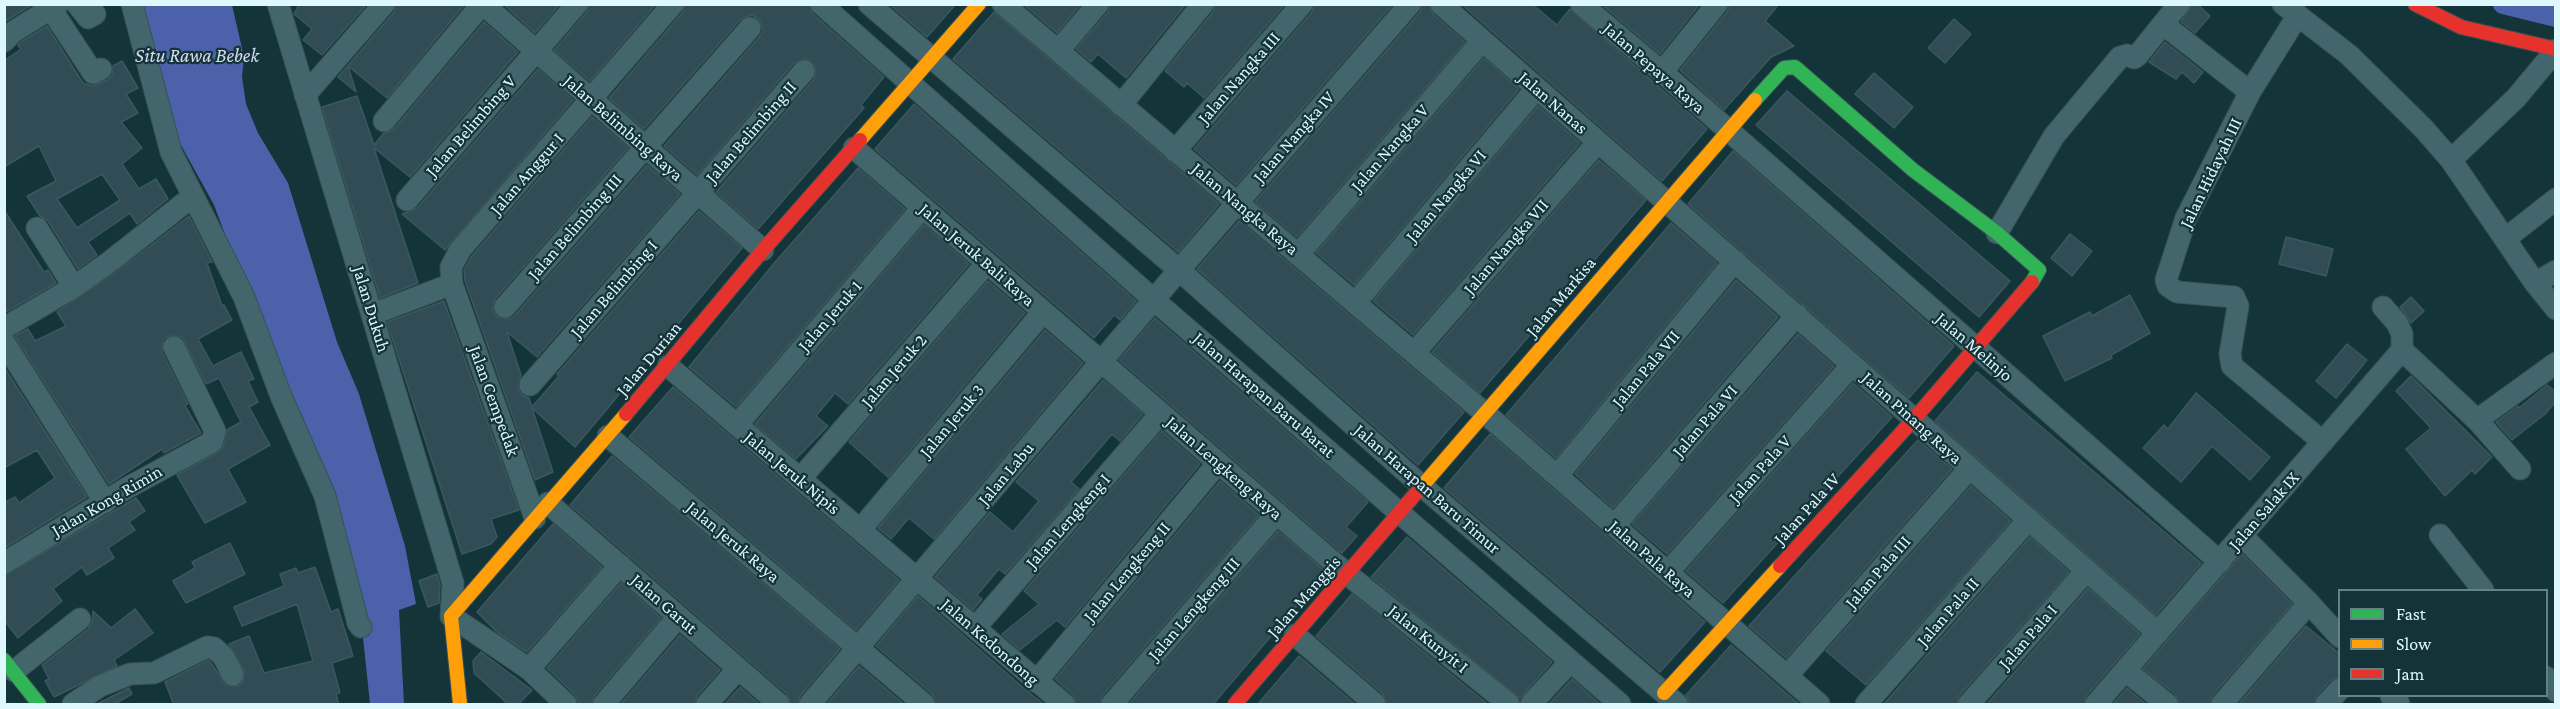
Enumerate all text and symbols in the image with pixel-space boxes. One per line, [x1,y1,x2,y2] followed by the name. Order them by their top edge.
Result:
[1598,18,1710,118] street label: Jalan Pepaya Raya
[1193,28,1285,128] street label: Jalan Nangka III
[135,44,259,68] water label: Situ Rawa Bebek
[1514,67,1592,139] street label: Jalan Nanas
[559,70,687,186] street label: Jalan Belimbing Raya
[421,71,521,181] street label: Jalan Belimbing V
[701,77,801,187] street label: Jalan Belimbing II
[1248,87,1340,187] street label: Jalan Nangka IV
[1346,100,1434,196] street label: Jalan Nangka V
[2175,114,2247,232] street label: Jalan Hidayah III
[485,128,569,220] street label: Jalan Anggur I
[1401,145,1491,247] street label: Jalan Nangka VI
[1187,158,1303,260] street label: Jalan Nangka Raya
[523,170,627,284] street label: Jalan Belimbing III
[1459,195,1553,299] street label: Jalan Nangka VII
[915,199,1039,311] street label: Jalan Jeruk Bali Raya
[566,236,662,342] street label: Jalan Belimbing I
[1521,253,1601,341] street label: Jalan Markisa
[348,263,394,355] street label: Jalan Dukuh
[793,276,867,356] street label: Jalan Jeruk 1
[1931,308,2017,386] street label: Jalan Melinjo
[612,317,686,401] street label: Jalan Durian
[1607,326,1685,412] street label: Jalan Pala VII
[1189,327,1339,463] street label: Jalan Harapan Baru Barat
[856,330,932,412] street label: Jalan Jeruk 2
[464,343,524,459] street label: Jalan Cempedak
[1857,367,1967,469] street label: Jalan Pinang Raya
[915,380,989,462] street label: Jalan Jeruk 3
[1668,380,1742,462] street label: Jalan Pala VI
[1161,411,1287,525] street label: Jalan Lengkeng Raya
[1349,419,1505,559] street label: Jalan Harapan Baru Timur
[740,427,844,519] street label: Jalan Jeruk Nipis
[1724,431,1796,507] street label: Jalan Pala V
[973,438,1039,510] street label: Jalan Labu
[48,461,166,541] street label: Jalan Kong Rimin
[2224,467,2304,555] street label: Jalan Salak IX
[1021,469,1115,573] street label: Jalan Lengkeng I
[1769,469,1845,549] street label: Jalan Pala IV
[682,497,784,587] street label: Jalan Jeruk Raya
[1604,515,1700,603] street label: Jalan Pala Raya
[1079,518,1175,626] street label: Jalan Lengkeng II
[1840,531,1916,613] street label: Jalan Pala III
[1262,551,1346,643] street label: Jalan Manggis
[1143,553,1245,665] street label: Jalan Lengkeng III
[626,569,702,639] street label: Jalan Garut
[1912,573,1984,651] street label: Jalan Pala II
[2338,589,2548,697] legend
[937,594,1043,690] street label: Jalan Kedondong
[1384,600,1472,678] street label: Jalan Kunyit I
[1994,600,2062,674] street label: Jalan Pala I
[2396,604,2426,624] text: Fast
[2396,634,2431,654] text: Slow
[2396,664,2424,684] text: Jam

